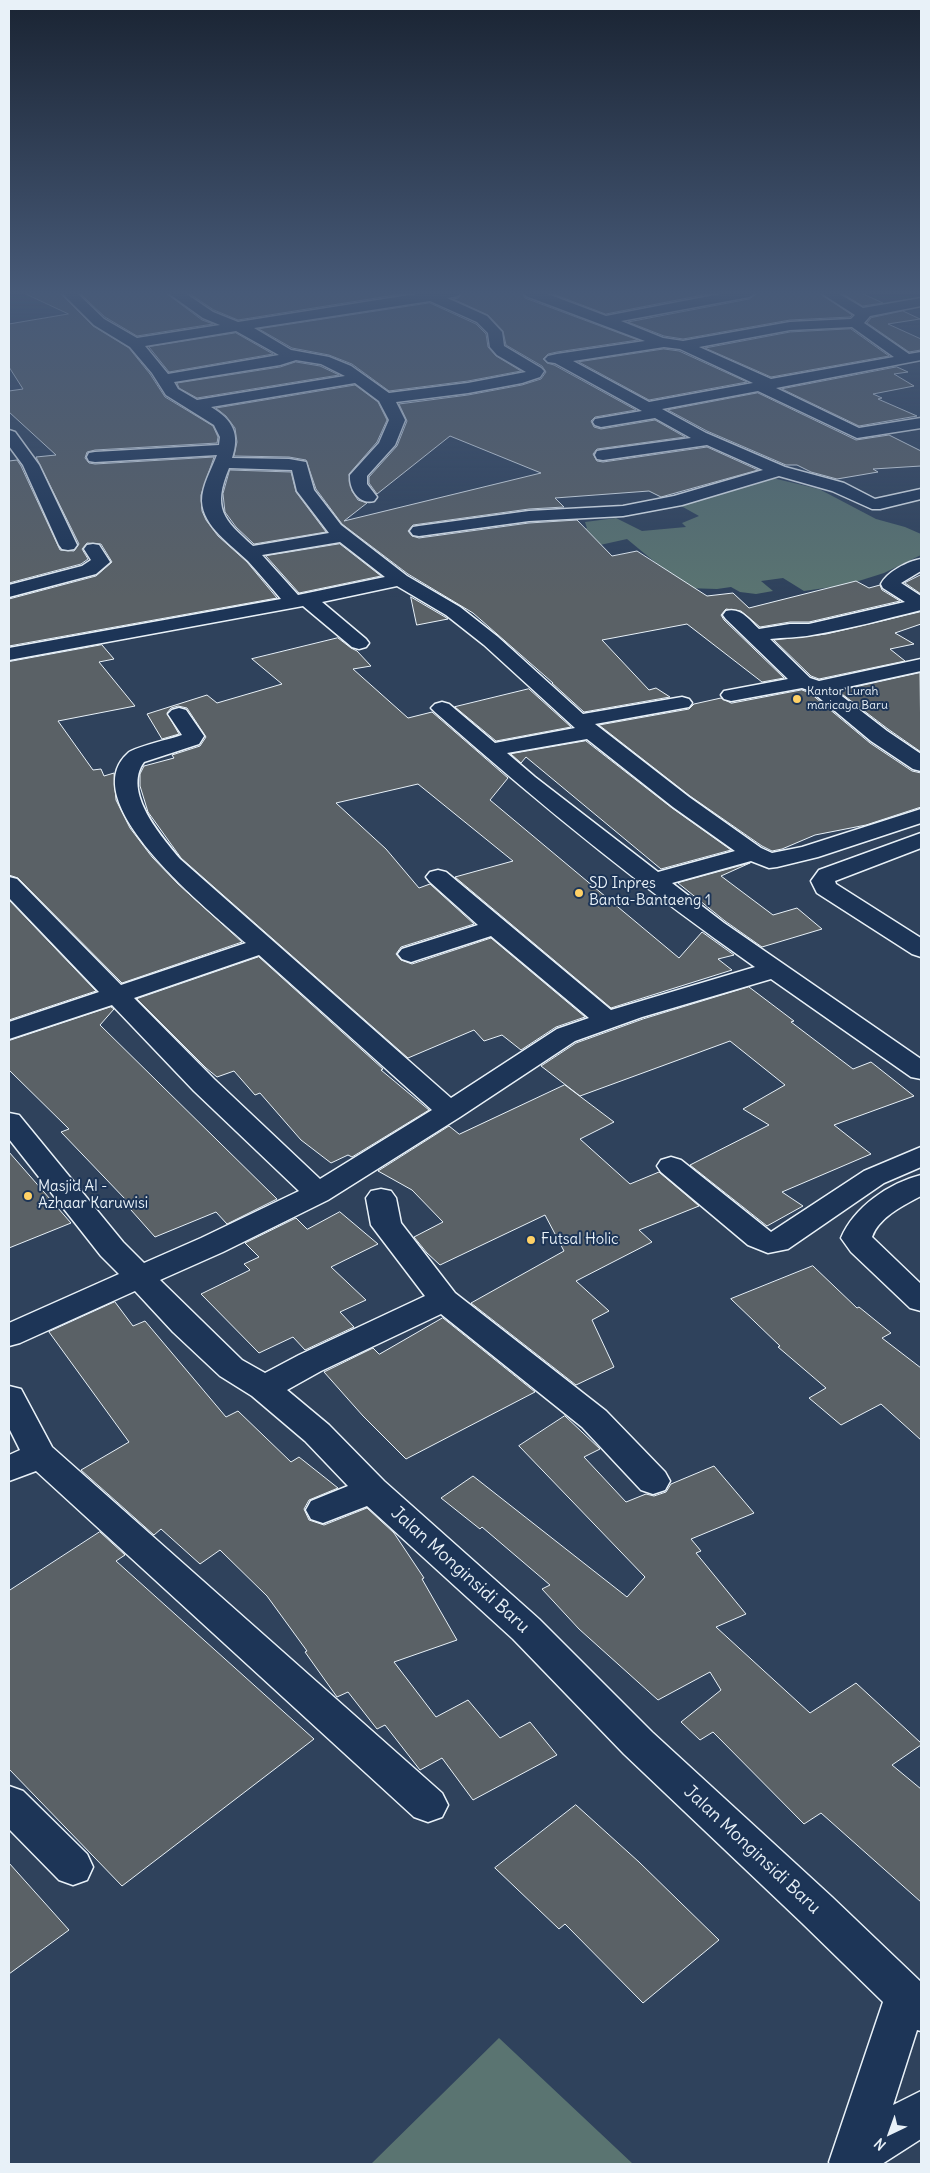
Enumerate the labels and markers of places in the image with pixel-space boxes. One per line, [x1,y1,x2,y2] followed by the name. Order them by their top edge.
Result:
[807,685,888,713] place label: Kantor Lurah maricaya Baru
[791,693,803,705] marker: Kantor Lurah maricaya Baru
[589,875,711,910] place label: SD Inpres Banta-Bantaeng 1
[573,887,585,899] marker: SD Inpres Banta-Bantaeng 1
[38,1178,148,1213] place label: Masjid Al - Azhaar Karuwisi
[22,1190,34,1202] marker: Masjid Al - Azhaar Karuwisi
[541,1231,619,1249] place label: Futsal Holic
[525,1234,537,1246] marker: Futsal Holic

